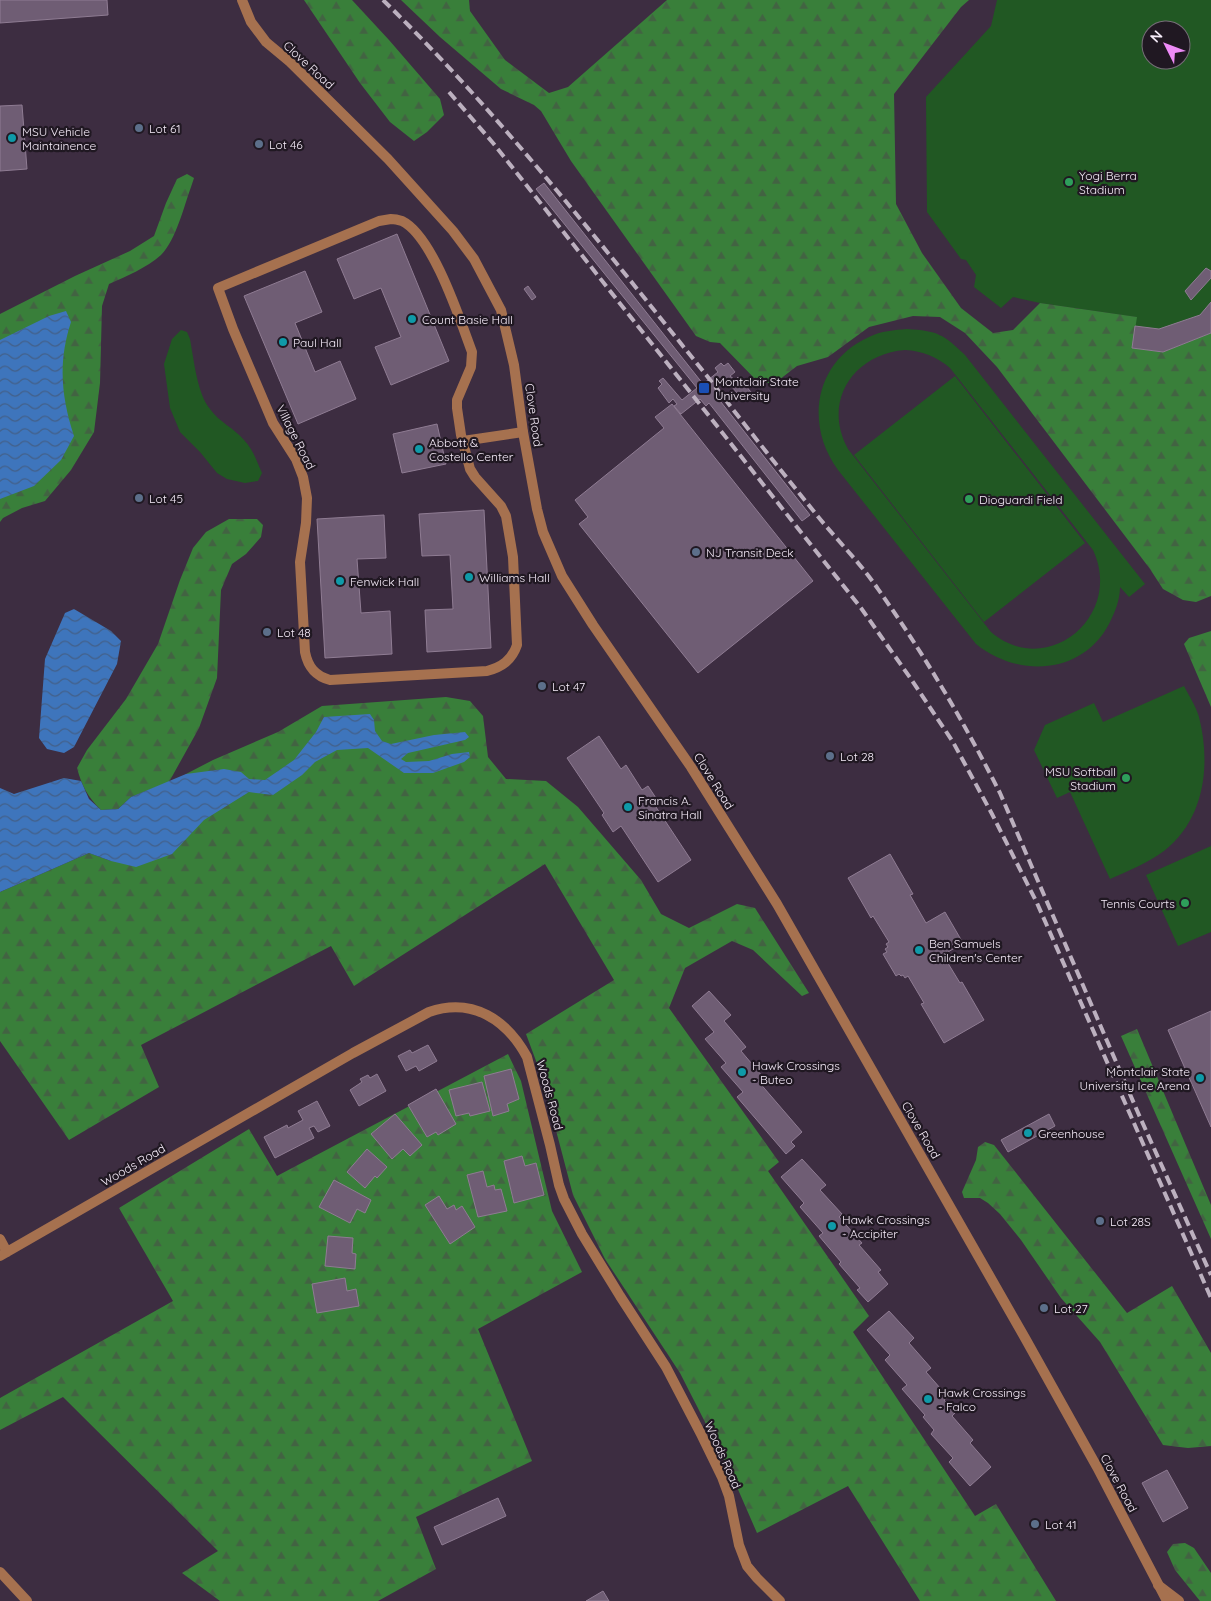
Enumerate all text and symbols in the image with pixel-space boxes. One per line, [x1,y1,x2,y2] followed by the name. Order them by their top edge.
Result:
[1141,20,1191,70] north arrow
[1146,26,1166,46] text: N
[281,38,337,92] street label: Clove Road
[149,121,181,136] place label: Lot 61
[133,122,145,134] marker: Lot 61
[22,124,96,153] place label: MSU Vehicle Maintainence
[6,132,18,144] marker: MSU Vehicle Maintainence
[269,137,303,152] place label: Lot 46
[253,138,265,150] marker: Lot 46
[1079,168,1137,197] place label: Yogi Berra Stadium
[1063,176,1075,188] marker: Yogi Berra Stadium
[422,312,513,327] place label: Count Basie Hall
[406,313,418,325] marker: Count Basie Hall
[293,335,342,350] place label: Paul Hall
[277,336,289,348] marker: Paul Hall
[715,374,799,403] place label: Montclair State University
[697,381,711,395] marker: Montclair State University
[522,382,546,448] street label: Clove Road
[273,402,319,472] street label: Village Road
[429,435,514,464] place label: Abbott & Costello Center
[413,443,425,455] marker: Abbott & Costello Center
[149,491,183,506] place label: Lot 45
[133,492,145,504] marker: Lot 45
[979,492,1062,507] place label: Dioguardi Field
[963,493,975,505] marker: Dioguardi Field
[706,545,794,560] place label: NJ Transit Deck
[690,546,702,558] marker: NJ Transit Deck
[479,570,550,585] place label: Williams Hall
[463,571,475,583] marker: Williams Hall
[350,574,419,589] place label: Fenwick Hall
[334,575,346,587] marker: Fenwick Hall
[277,625,311,640] place label: Lot 48
[261,626,273,638] marker: Lot 48
[552,679,585,694] place label: Lot 47
[536,680,548,692] marker: Lot 47
[840,749,874,764] place label: Lot 28
[691,750,737,812] street label: Clove Road
[824,750,836,762] marker: Lot 28
[1045,764,1116,793] place label: MSU Softball Stadium
[1120,772,1132,784] marker: MSU Softball Stadium
[638,793,702,822] place label: Francis A. Sinatra Hall
[622,801,634,813] marker: Francis A. Sinatra Hall
[1101,896,1175,911] place label: Tennis Courts
[1179,897,1191,909] marker: Tennis Courts
[929,936,1023,965] place label: Ben Samuels Children's Center
[913,944,925,956] marker: Ben Samuels Children's Center
[533,1058,567,1132] street label: Woods Road
[752,1058,840,1087] place label: Hawk Crossings - Buteo
[1080,1064,1190,1093] place label: Montclair State University Ice Arena
[736,1066,748,1078] marker: Hawk Crossings - Buteo
[1194,1072,1206,1084] marker: Montclair State University Ice Arena
[899,1099,943,1161] street label: Clove Road
[1038,1126,1105,1141] place label: Greenhouse
[1022,1127,1034,1139] marker: Greenhouse
[98,1141,168,1189] street label: Woods Road
[842,1212,930,1241] place label: Hawk Crossings - Accipiter
[1110,1214,1151,1229] place label: Lot 28S
[1094,1215,1106,1227] marker: Lot 28S
[826,1220,838,1232] marker: Hawk Crossings - Accipiter
[1054,1301,1088,1316] place label: Lot 27
[1038,1302,1050,1314] marker: Lot 27
[938,1385,1026,1414] place label: Hawk Crossings - Falco
[922,1393,934,1405] marker: Hawk Crossings - Falco
[702,1419,744,1491] street label: Woods Road
[1097,1451,1141,1515] street label: Clove Road
[1045,1517,1077,1532] place label: Lot 41
[1029,1518,1041,1530] marker: Lot 41

